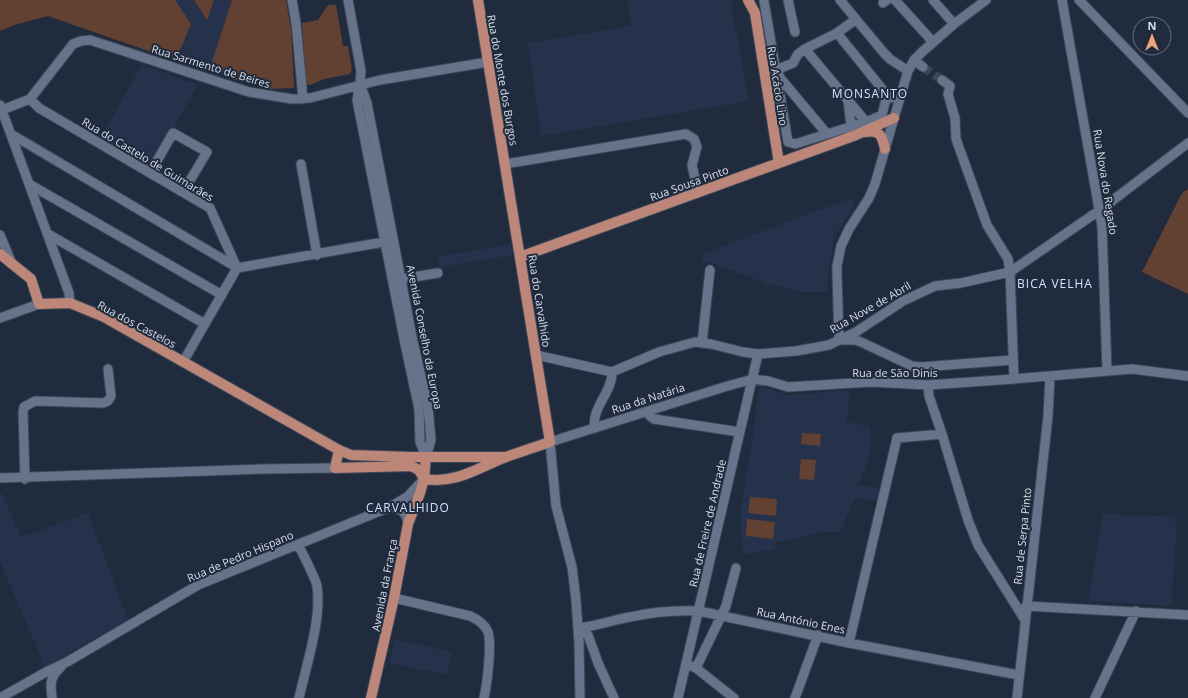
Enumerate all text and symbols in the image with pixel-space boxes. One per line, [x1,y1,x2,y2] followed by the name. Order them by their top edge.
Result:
[484,13,522,147] street label: Rua do Monte dos Burgos
[1132,16,1172,56] north arrow
[1148,18,1156,33] text: N
[150,41,272,91] street label: Rua Sarmento de Beires
[764,45,792,127] street label: Rua Acácio Lino
[832,85,908,102] district label: MONSANTO
[79,114,217,204] street label: Rua do Castelo de Guimarães
[1090,128,1122,236] street label: Rua Nova do Regado
[648,162,731,204] street label: Rua Sousa Pinto
[525,254,555,349] street label: Rua do Carvalhido
[404,263,446,411] street label: Avenida Conselho da Europa
[1017,275,1093,292] district label: BICA VELHA
[827,278,913,336] street label: Rua Nove de Abril
[95,297,179,351] street label: Rua dos Castelos
[852,365,938,380] street label: Rua de São Dinis
[610,379,686,417] street label: Rua da Natária
[685,458,729,588] street label: Rua de Freire de Andrade
[1009,486,1035,585] street label: Rua de Serpa Pinto
[366,499,450,516] district label: CARVALHIDO
[185,527,296,585] street label: Rua de Pedro Hispano
[368,537,400,633] street label: Avenida da França
[755,603,847,637] street label: Rua António Enes

